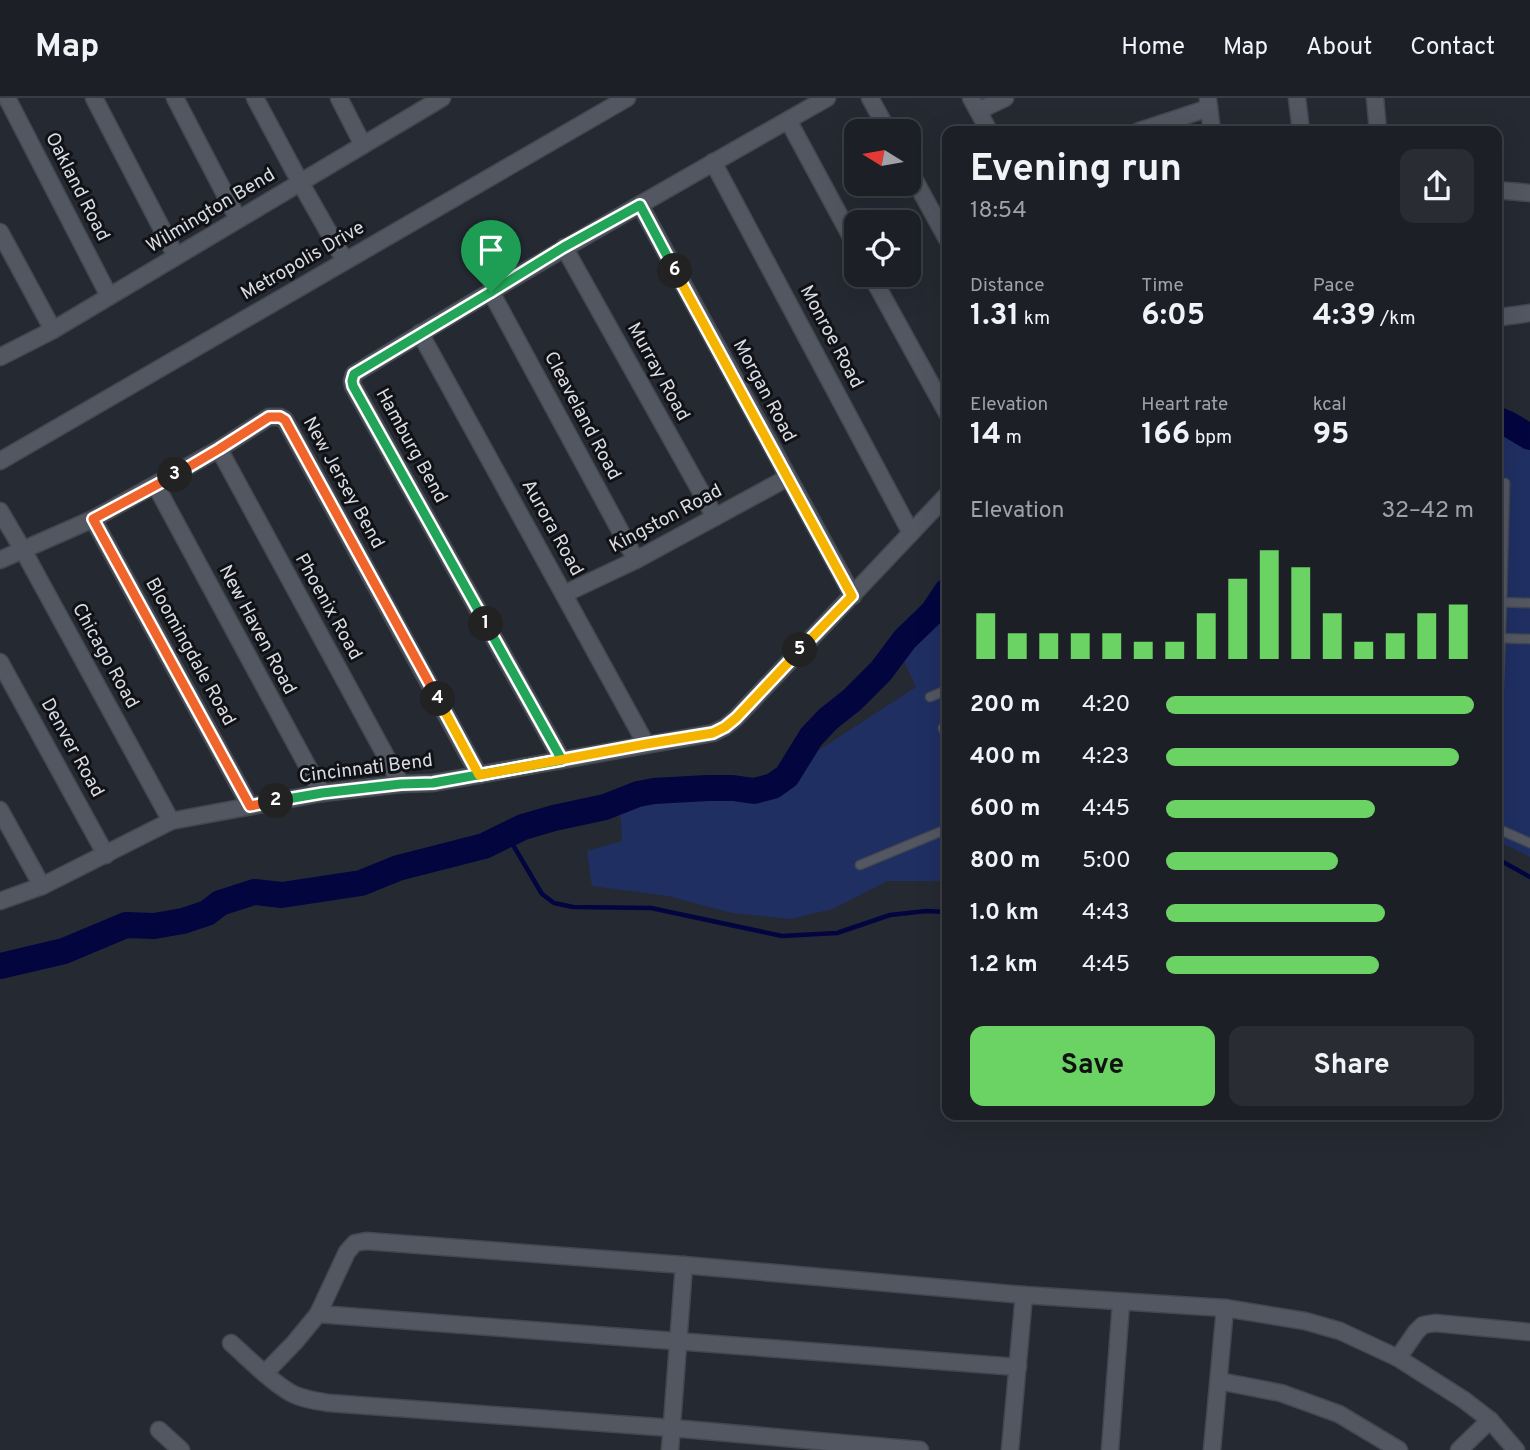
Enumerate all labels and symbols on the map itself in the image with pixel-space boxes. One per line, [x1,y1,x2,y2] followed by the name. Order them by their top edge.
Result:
[844,119,920,196] north arrow
[39,129,115,245] street label: Oakland Road
[142,163,280,259] street label: Wilmington Bend
[237,216,369,306] street label: Metropolis Drive
[461,220,521,292] pin
[658,254,692,288] pin: 6
[794,281,868,393] street label: Monroe Road
[621,319,695,425] street label: Murray Road
[727,335,801,447] street label: Morgan Road
[538,347,626,485] street label: Cleaveland Road
[370,384,452,508] street label: Hamburg Bend
[297,413,389,553] street label: New Jersey Bend
[158,458,192,492] pin: 3
[516,476,588,580] street label: Aurora Road
[605,479,727,559] street label: Kingston Road
[289,550,367,664] street label: Phoenix Road
[213,561,301,699] street label: New Haven Road
[139,574,241,730] street label: Bloomingdale Road
[66,599,144,713] street label: Chicago Road
[468,606,504,642] pin: 1
[782,632,818,668] pin: 5
[420,682,456,716] pin: 4
[35,694,109,802] street label: Denver Road
[298,749,434,789] street label: Cincinnati Bend
[258,784,294,818] pin: 2

